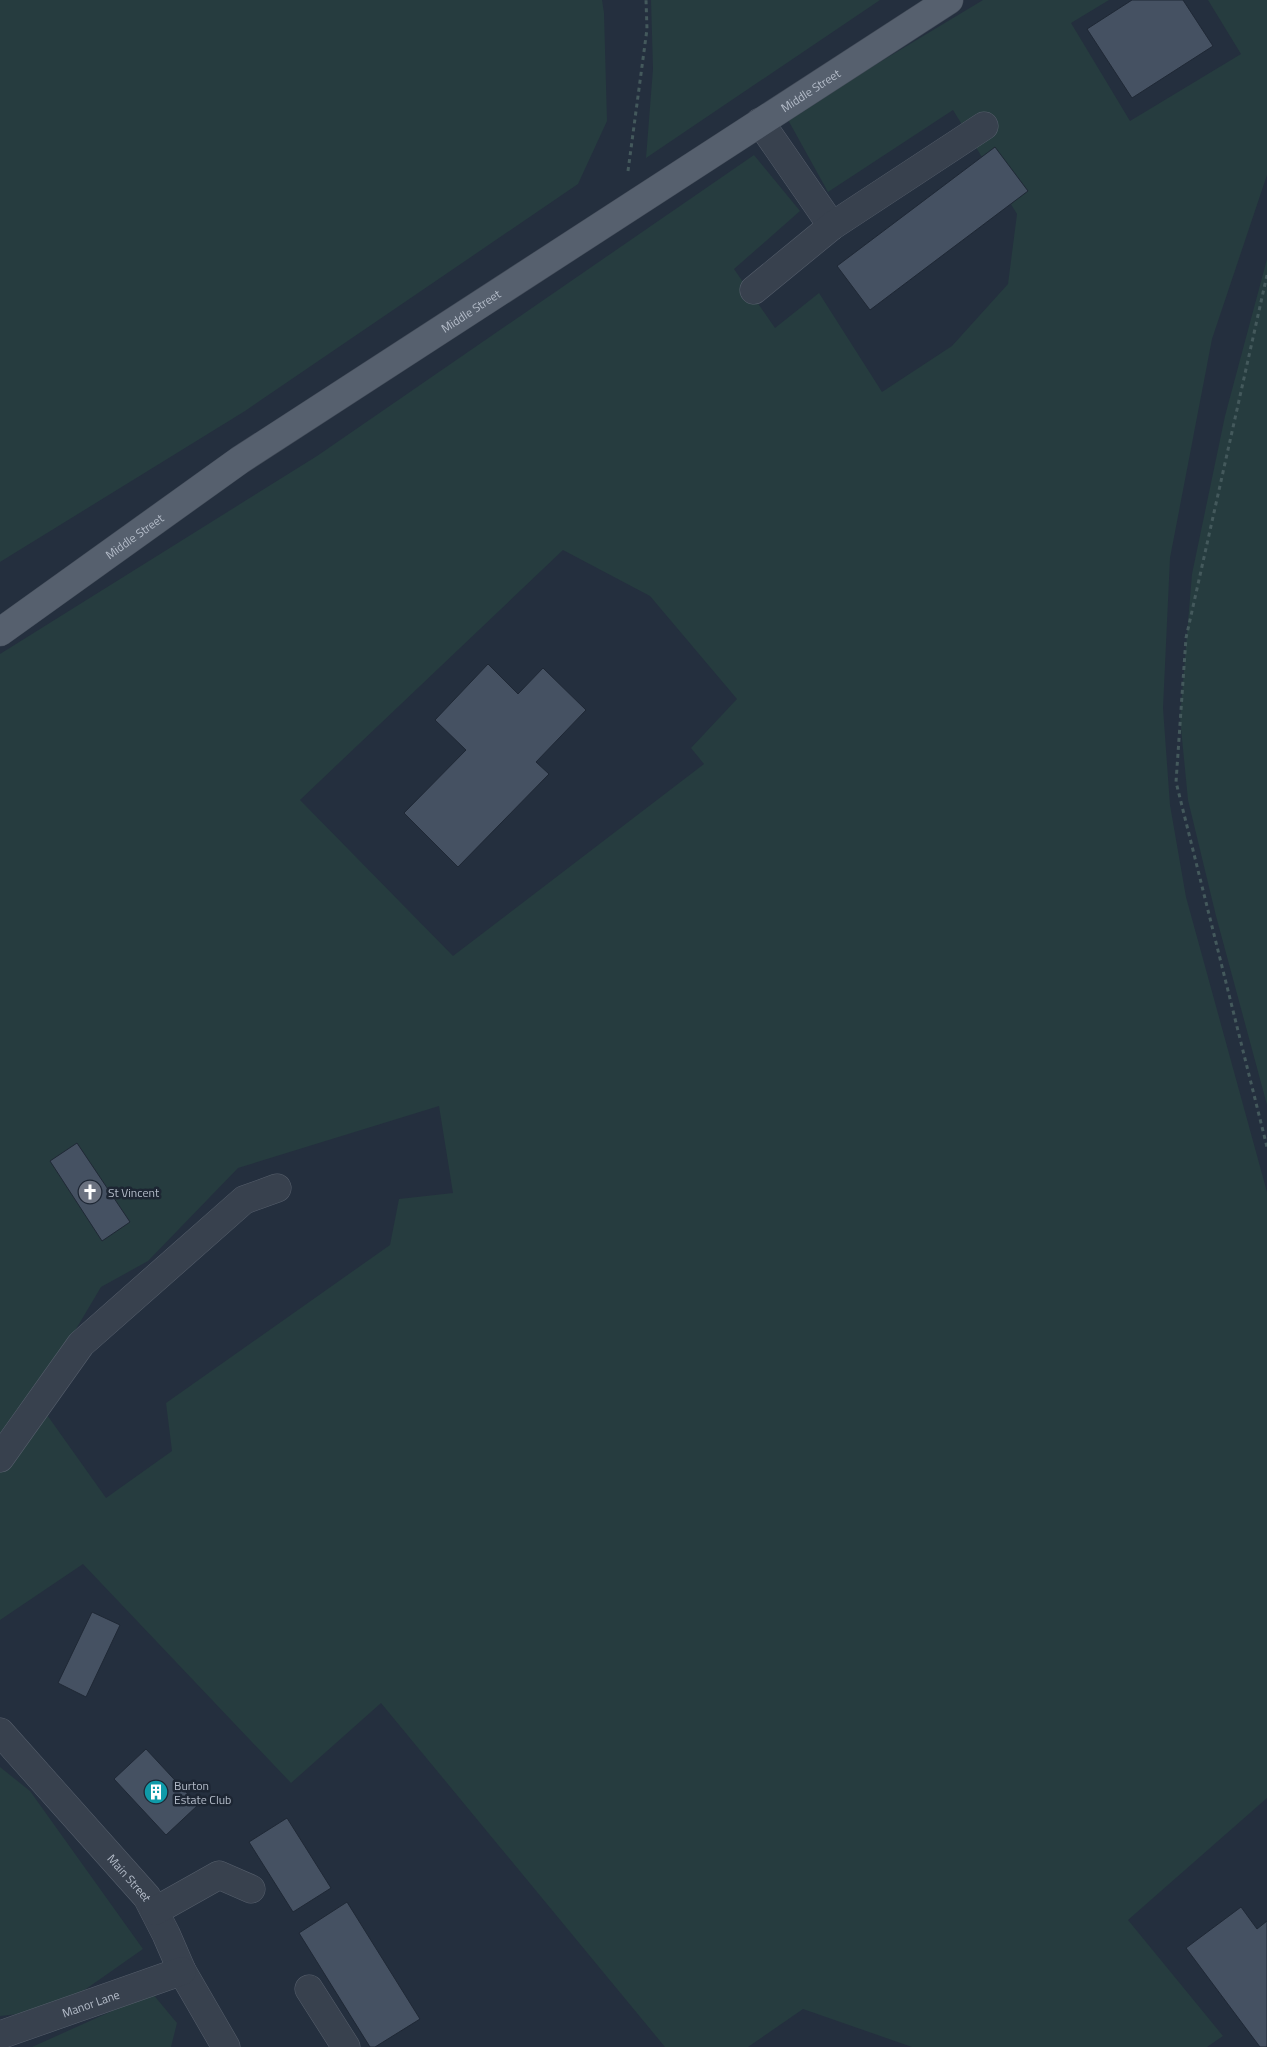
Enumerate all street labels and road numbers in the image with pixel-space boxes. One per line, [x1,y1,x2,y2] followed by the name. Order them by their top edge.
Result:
[777,63,845,116] street label: Middle Street
[437,284,505,337] street label: Middle Street
[101,508,168,563] street label: Middle Street
[103,1849,157,1905] street label: Main Street
[59,1984,122,2022] street label: Manor Lane

